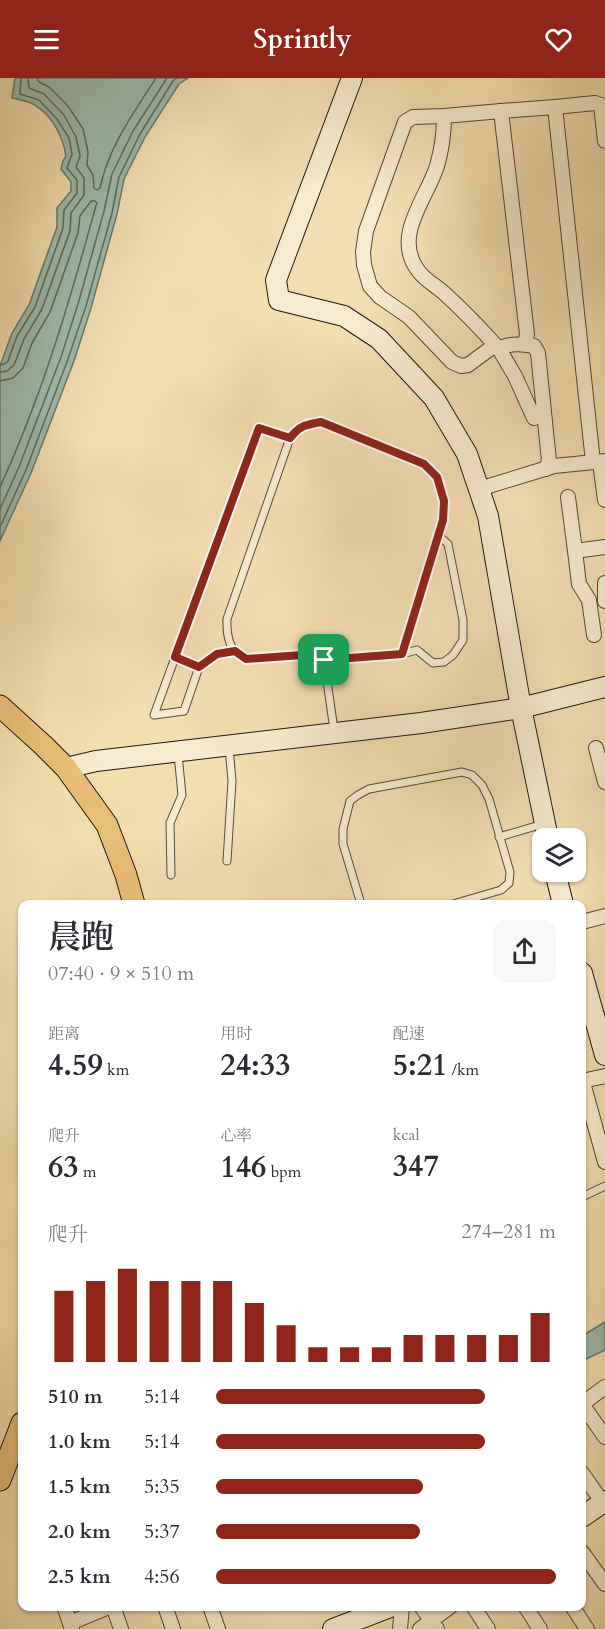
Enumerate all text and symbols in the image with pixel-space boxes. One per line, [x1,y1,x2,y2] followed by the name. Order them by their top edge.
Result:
[253,21,352,58] text: Sprintly
[30,23,63,56] icon: menu
[542,23,575,56] icon: heart
[298,634,349,685] pin
[307,643,340,676] icon: arrive
[532,828,586,882] map controls
[532,828,586,882] button: layers
[48,915,114,960] text: 晨跑
[493,920,556,983] button: share
[48,960,194,987] text: 07:40 · 9 × 510 m
[48,1023,80,1045] text: 距离
[220,1023,252,1045] text: 用时
[393,1023,425,1045] text: 配速
[48,1045,103,1086] text: 4.59
[220,1045,291,1086] text: 24:33
[393,1045,447,1086] text: 5:21
[103,1059,129,1081] text: km
[447,1059,479,1081] text: /km
[393,1124,420,1146] text: kcal
[48,1125,80,1147] text: 爬升
[220,1125,252,1147] text: 心率
[393,1146,439,1187] text: 347
[48,1147,79,1188] text: 63
[220,1147,266,1188] text: 146
[79,1161,97,1183] text: m
[266,1161,301,1183] text: bpm
[461,1218,556,1245] text: 274–281 m
[48,1221,88,1248] text: 爬升
[48,1383,103,1410] text: 510 m
[144,1383,180,1410] text: 5:14
[48,1428,111,1455] text: 1.0 km
[144,1428,180,1455] text: 5:14
[48,1473,111,1500] text: 1.5 km
[144,1473,180,1500] text: 5:35
[48,1518,111,1545] text: 2.0 km
[144,1518,180,1545] text: 5:37
[48,1563,111,1590] text: 2.5 km
[144,1563,180,1590] text: 4:56

